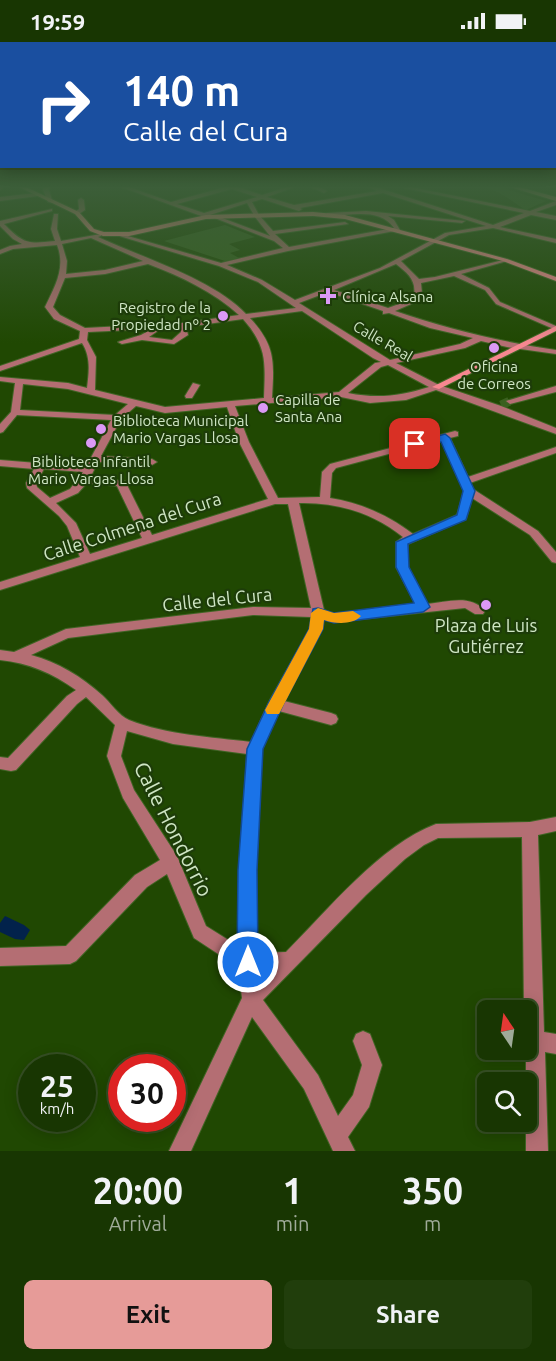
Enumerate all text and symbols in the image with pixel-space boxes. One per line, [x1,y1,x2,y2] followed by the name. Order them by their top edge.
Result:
[30,9,85,34] text: 19:59
[24,66,102,144] icon: right
[123,67,240,114] text: 140 m
[123,116,288,146] text: Calle del Cura
[319,287,337,305] marker: Clínica Alsana
[342,288,433,305] place label: Clínica Alsana
[111,299,211,333] place label: Registro de la Propiedad nº 2
[216,309,230,323] marker: Registro de la Propiedad nº 2
[350,317,416,365] street label: Calle Real
[487,341,501,355] marker: Oficina de Correos
[457,358,531,392] place label: Oficina de Correos
[275,391,342,425] place label: Capilla de Santa Ana
[256,401,270,415] marker: Capilla de Santa Ana
[113,412,248,446] place label: Biblioteca Municipal Mario Vargas Llosa
[389,418,440,469] pin
[94,422,108,436] marker: Biblioteca Municipal Mario Vargas Llosa
[398,427,431,460] icon: arrive
[84,436,98,450] marker: Biblioteca Infantil Mario Vargas Llosa
[28,453,154,487] place label: Biblioteca Infantil Mario Vargas Llosa
[41,488,223,564] street label: Calle Colmena del Cura
[161,583,273,615] street label: Calle del Cura
[479,598,493,612] marker: Plaza de Luis Gutiérrez
[435,615,537,656] place label: Plaza de Luis Gutiérrez
[130,758,218,900] street label: Calle Hondorrio
[216,930,280,994] position arrow
[477,1000,537,1060] north arrow
[477,1000,537,1132] map controls
[108,1054,186,1132] speed limit sign: 30
[40,1069,74,1103] text: 25
[477,1072,537,1132] button: search
[40,1100,74,1117] text: km/h
[93,1170,183,1211] text: 20:00
[282,1170,303,1211] text: 1
[402,1170,463,1211] text: 350
[109,1212,167,1235] text: Arrival
[276,1212,309,1235] text: min
[424,1212,441,1235] text: m
[24,1280,272,1349] button: Exit
[284,1280,532,1349] button: Share

